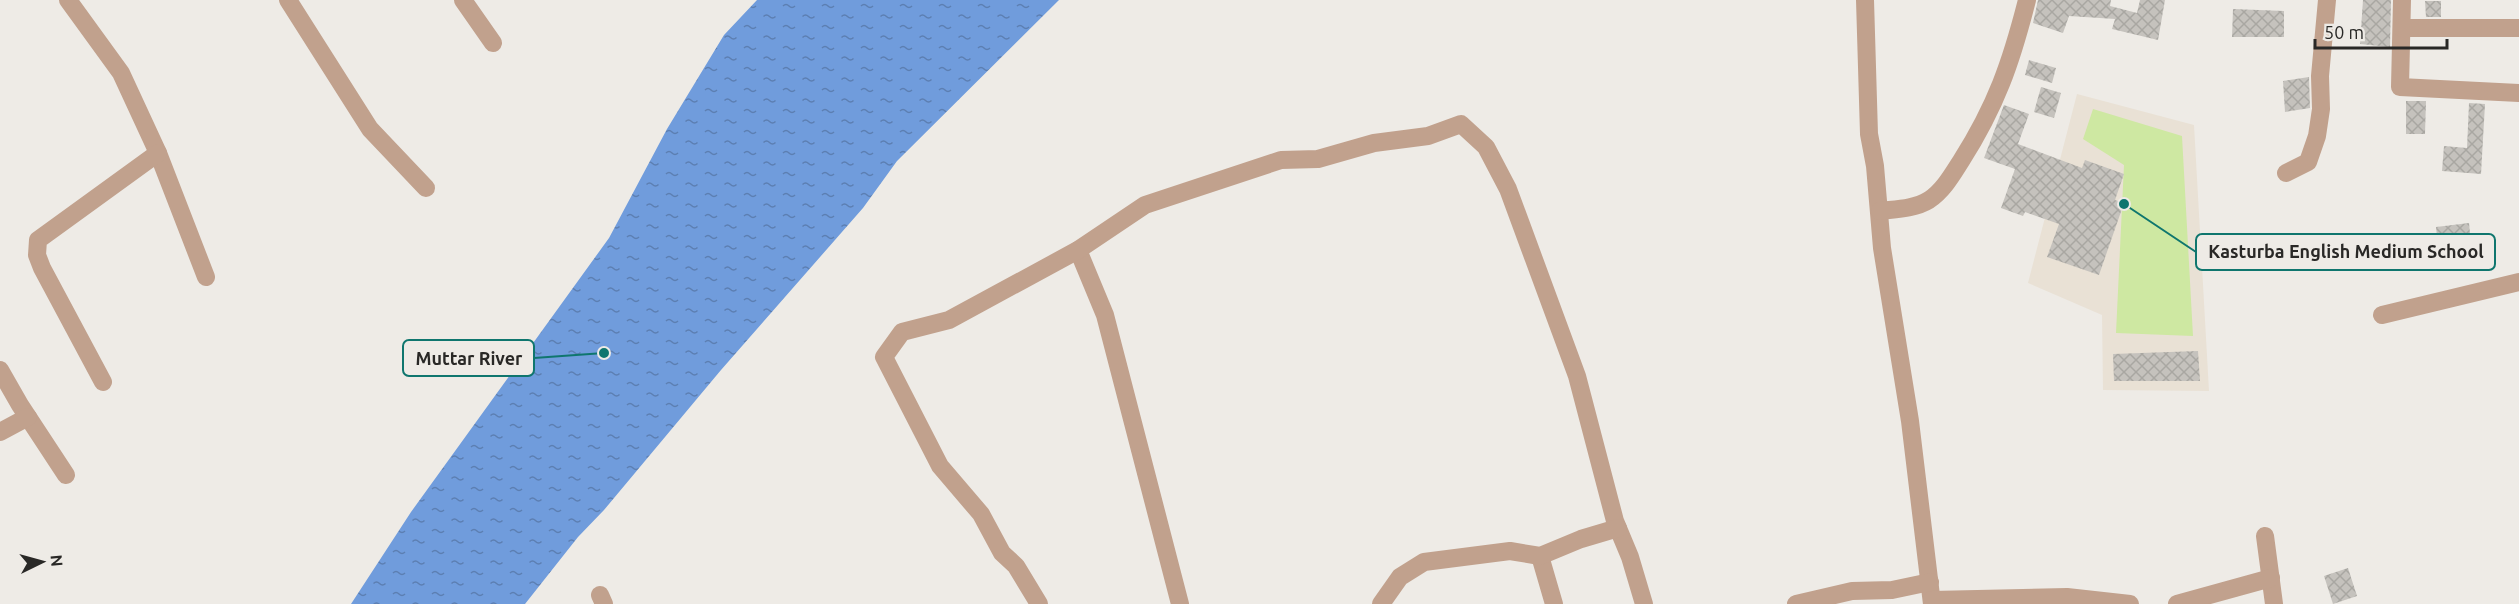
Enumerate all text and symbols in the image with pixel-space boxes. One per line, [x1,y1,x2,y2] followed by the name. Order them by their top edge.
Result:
[2315,12,2447,50] scale bar
[2324,22,2364,42] text: 50 m
[2196,234,2495,270] callout: Kasturba English Medium School
[2208,241,2484,261] text: Kasturba English Medium School
[403,340,534,376] callout: Muttar River
[415,348,523,368] text: Muttar River
[12,532,72,592] north arrow
[47,554,66,567] text: N

